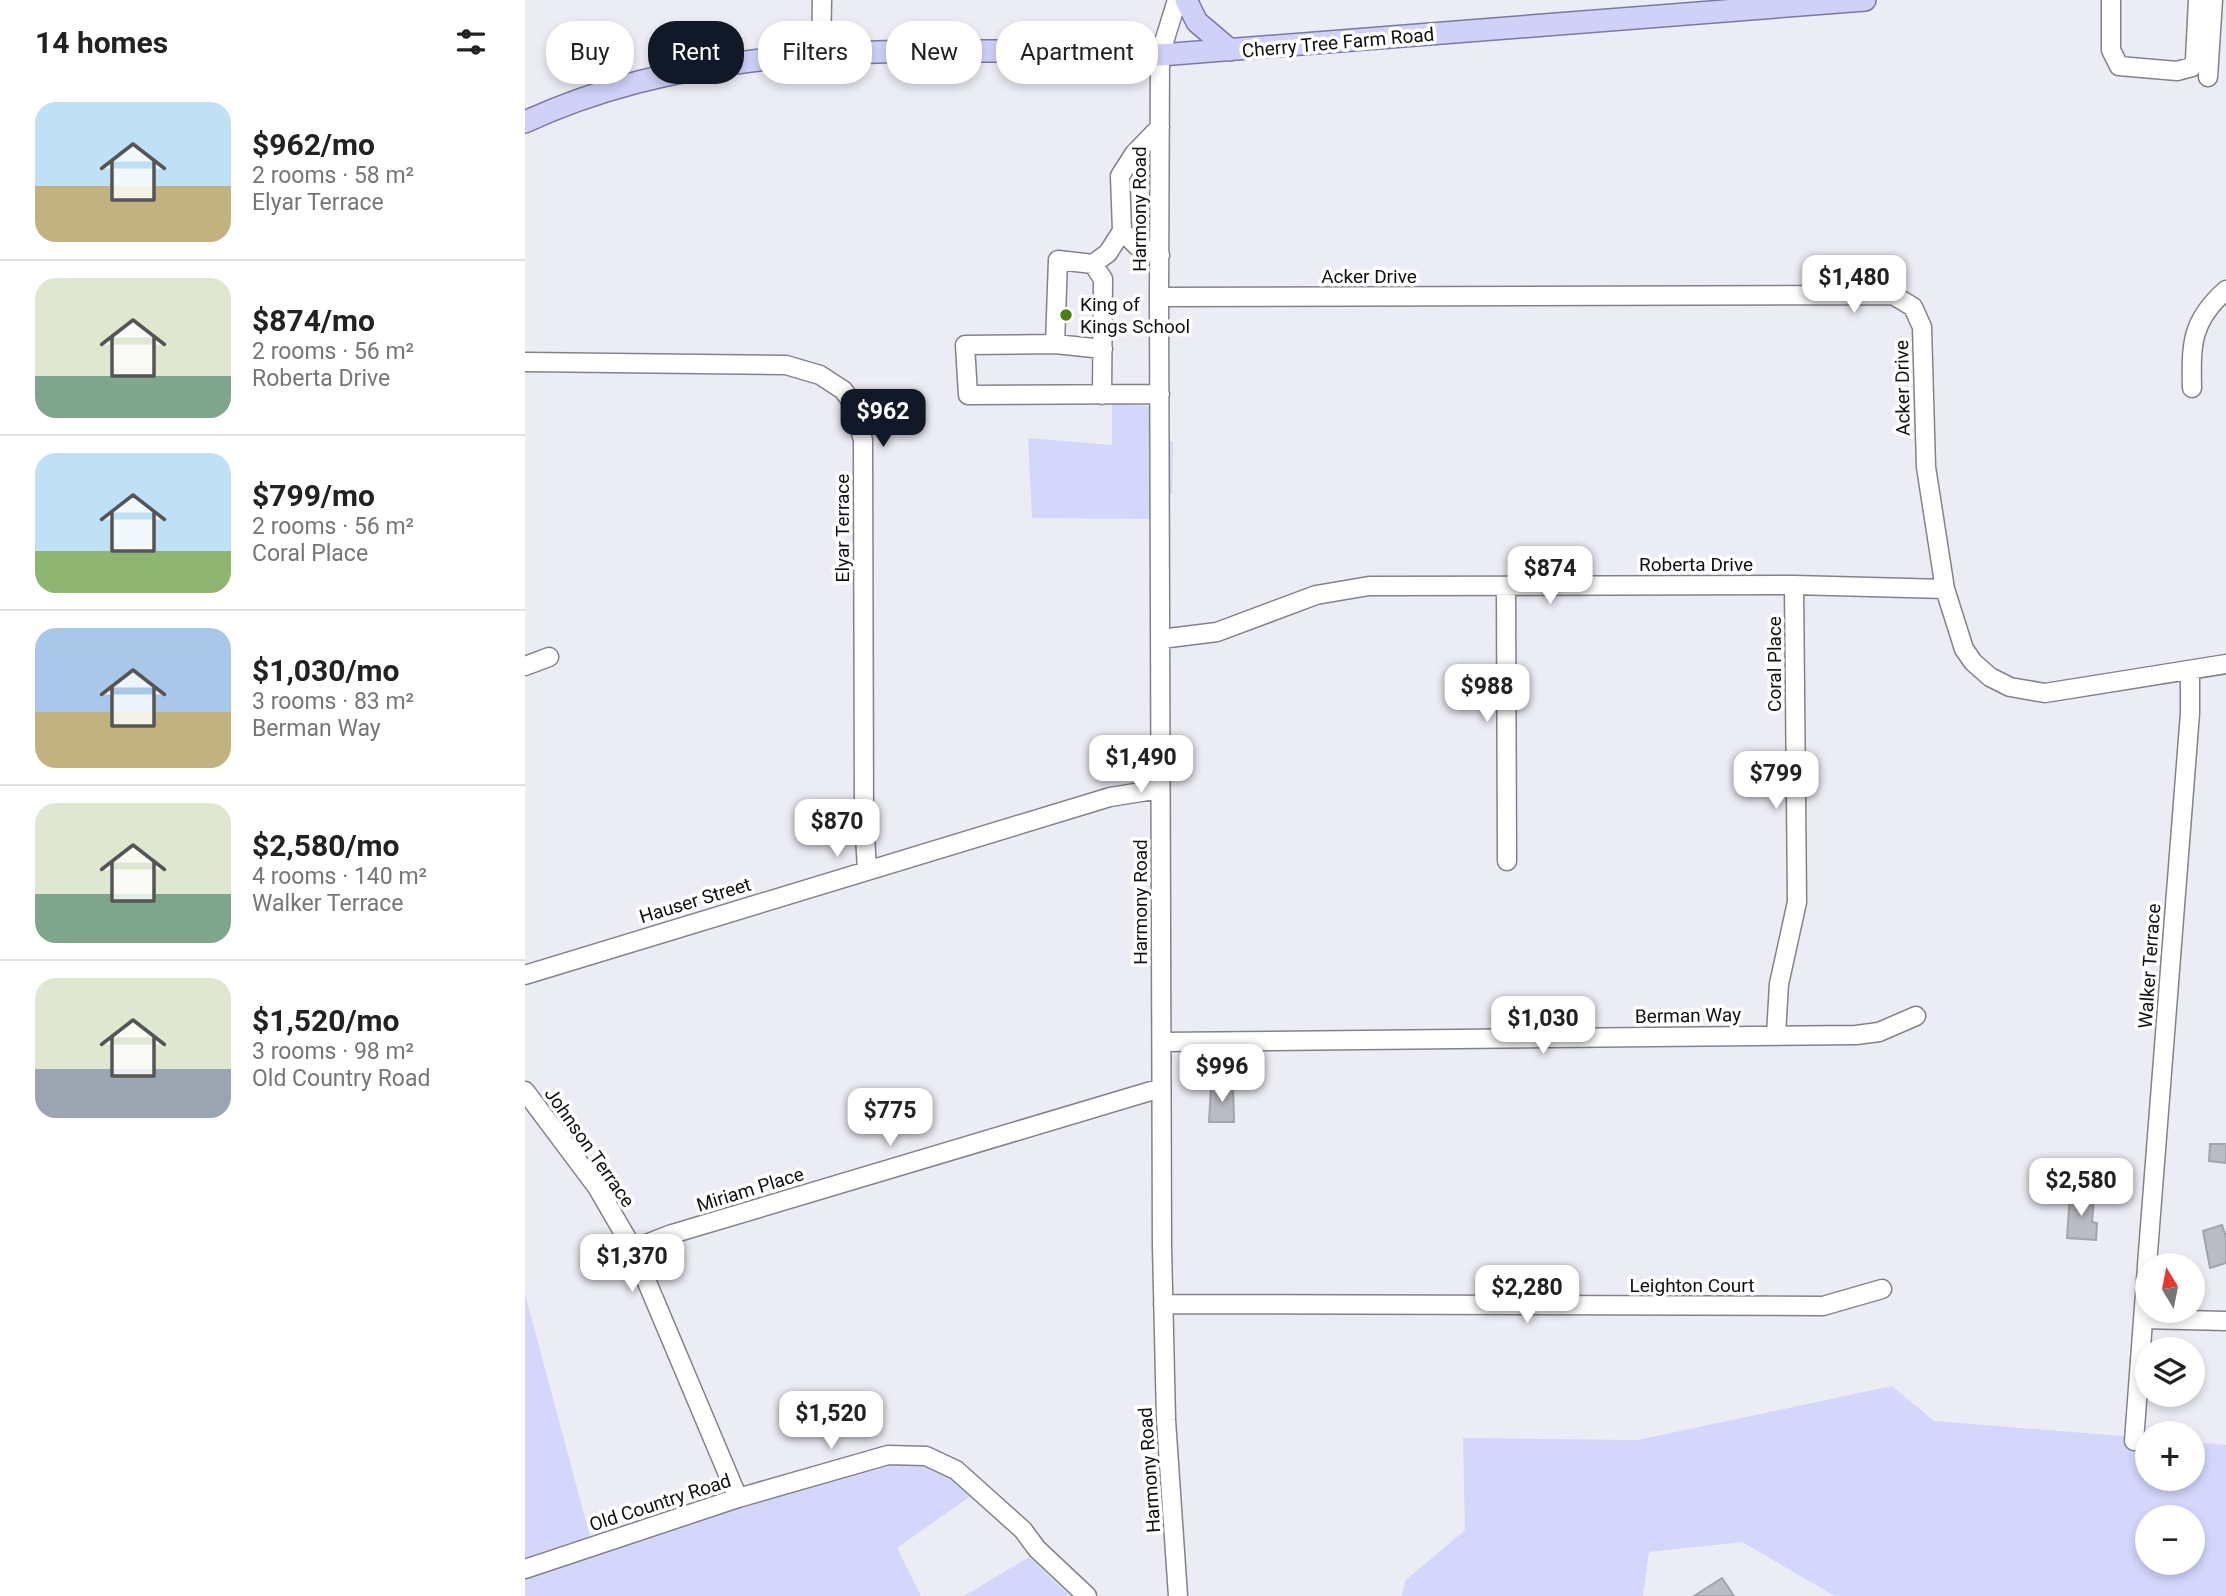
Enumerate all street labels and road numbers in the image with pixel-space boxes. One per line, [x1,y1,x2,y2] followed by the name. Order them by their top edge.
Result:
[1241,23,1435,62] street label: Cherry Tree Farm Road
[1128,146,1151,272] street label: Harmony Road
[1321,265,1417,288] street label: Acker Drive
[1890,340,1915,436] street label: Acker Drive
[831,474,854,582] street label: Elyar Terrace
[1639,553,1753,576] street label: Roberta Drive
[1763,616,1786,712] street label: Coral Place
[1129,839,1152,965] street label: Harmony Road
[637,873,754,928] street label: Hauser Street
[2134,903,2165,1029] street label: Walker Terrace
[1635,1003,1741,1028] street label: Berman Way
[540,1083,639,1212] street label: Johnson Terrace
[694,1162,807,1217] street label: Miriam Place
[1630,1274,1754,1297] street label: Leighton Court
[1134,1407,1165,1533] street label: Harmony Road
[586,1469,734,1536] street label: Old Country Road

